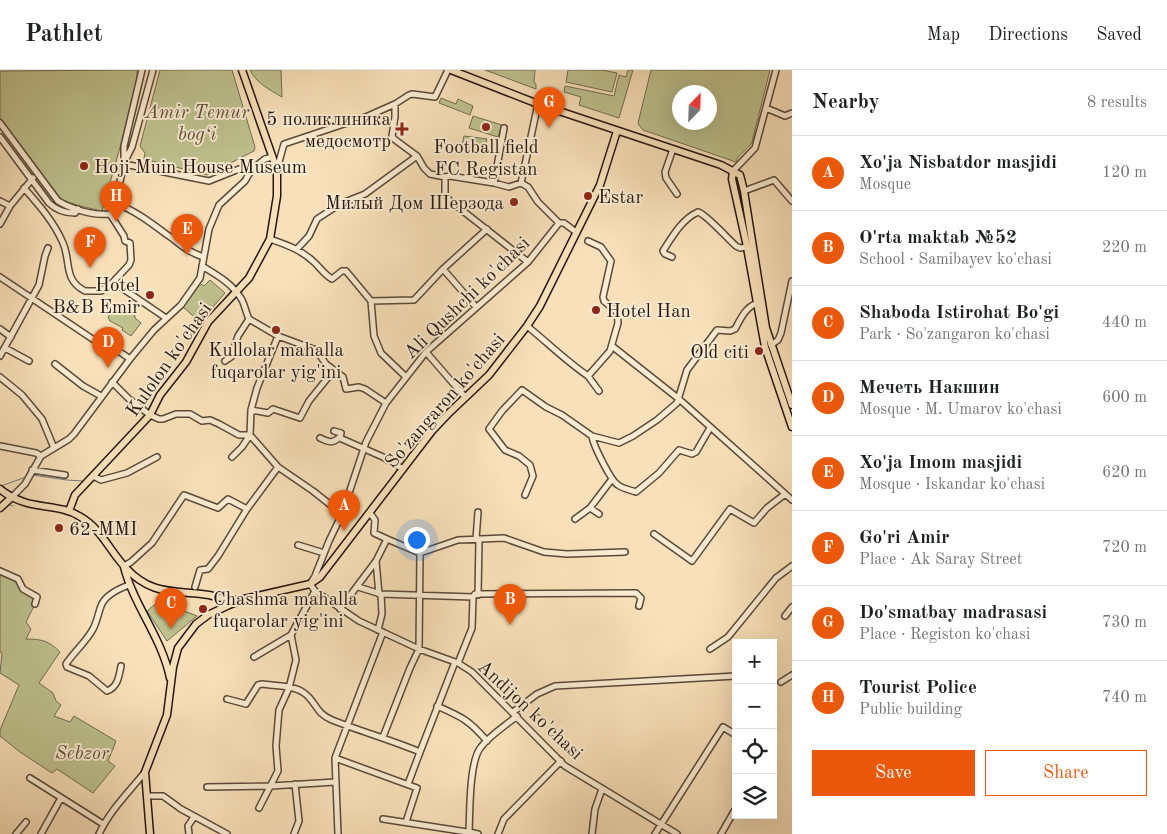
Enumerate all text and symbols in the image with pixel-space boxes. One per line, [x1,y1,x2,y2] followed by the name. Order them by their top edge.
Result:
[25,23,103,47] text: Pathlet
[927,26,960,44] text: Map
[988,26,1068,44] text: Directions
[1096,26,1142,44] text: Saved
[672,85,717,130] north arrow
[533,87,565,128] pin: G
[812,92,880,113] text: Nearby
[1087,95,1147,111] text: 8 results
[144,104,250,145] park label: Amir Temur bog‘i
[266,111,392,152] place label: 5 поликлиника медосмотр
[480,121,492,133] marker: Football field FC Registan
[395,122,409,136] marker: 5 поликлиника медосмотр
[433,139,539,180] place label: Football field FC Registan
[859,154,1057,173] text: Xo'ja Nisbatdor masjidi
[94,159,307,178] place label: Hoji Muin House Museum
[78,160,90,172] marker: Hoji Muin House Museum
[822,165,834,181] text: A
[1102,165,1147,181] text: 120 m
[859,177,911,193] text: Mosque
[100,181,132,222] pin: H
[598,189,643,208] place label: Estar
[582,190,594,202] marker: Estar
[325,195,505,214] place label: Милый Дом Шерзода
[508,196,520,208] marker: Милый Дом Шерзода
[171,214,203,255] pin: E
[74,227,106,268] pin: F
[859,229,1017,248] text: O'rta maktab №52
[401,234,534,363] street label: Ali Qushchi ko'chasi
[822,240,834,256] text: B
[1102,240,1147,256] text: 220 m
[859,252,1052,268] text: School · Samibayev ko'chasi
[52,277,140,318] place label: Hotel B&B Emir
[144,289,156,301] marker: Hotel B&B Emir
[124,300,216,421] street label: Kulolon ko'chasi
[606,303,691,322] place label: Hotel Han
[590,304,602,316] marker: Hotel Han
[859,304,1059,323] text: Shaboda Istirohat Bo'gi
[823,315,833,331] text: C
[1102,315,1147,331] text: 440 m
[270,324,282,336] marker: Kullolar mahalla fuqarolar yig'ini
[92,327,124,368] pin: D
[859,327,1050,343] text: Park · So'zangaron ko'chasi
[382,331,509,473] street label: So'zangaron ko'chasi
[208,342,344,383] place label: Kullolar mahalla fuqarolar yig'ini
[690,344,749,363] place label: Old citi
[753,345,765,357] marker: Old citi
[859,379,1000,398] text: Мечеть Накшин
[822,390,834,406] text: D
[1102,390,1147,406] text: 600 m
[859,402,1062,418] text: Mosque · M. Umarov ko'chasi
[859,454,1022,473] text: Xo'ja Imom masjidi
[822,465,834,481] text: E
[1102,465,1147,481] text: 620 m
[859,477,1045,493] text: Mosque · Iskandar ko'chasi
[328,490,360,531] pin: A
[69,521,137,540] place label: 62-MMI
[53,522,65,534] marker: 62-MMI
[404,527,430,553] your location
[859,529,949,548] text: Go'ri Amir
[823,540,833,556] text: F
[1102,540,1147,556] text: 720 m
[859,552,1022,568] text: Place · Ak Saray Street
[494,584,526,625] pin: B
[155,588,187,629] pin: C
[213,591,358,632] place label: Chashma mahalla fuqarolar yig'ini
[197,603,209,615] marker: Chashma mahalla fuqarolar yig'ini
[859,604,1047,623] text: Do'smatbay madrasasi
[822,615,834,631] text: G
[1102,615,1147,631] text: 730 m
[859,627,1030,643] text: Place · Registon ko'chasi
[732,639,777,819] map controls
[732,639,777,684] button: +
[473,657,586,764] street label: Andijon ko'chasi
[859,679,977,698] text: Tourist Police
[732,684,777,729] button: −
[821,690,835,706] text: H
[1102,690,1147,706] text: 740 m
[859,702,962,718] text: Public building
[732,729,777,774] button: locate
[55,745,110,764] park label: Sebzor
[812,750,975,796] button: Save
[985,750,1147,796] button: Share
[732,774,777,819] button: layers

